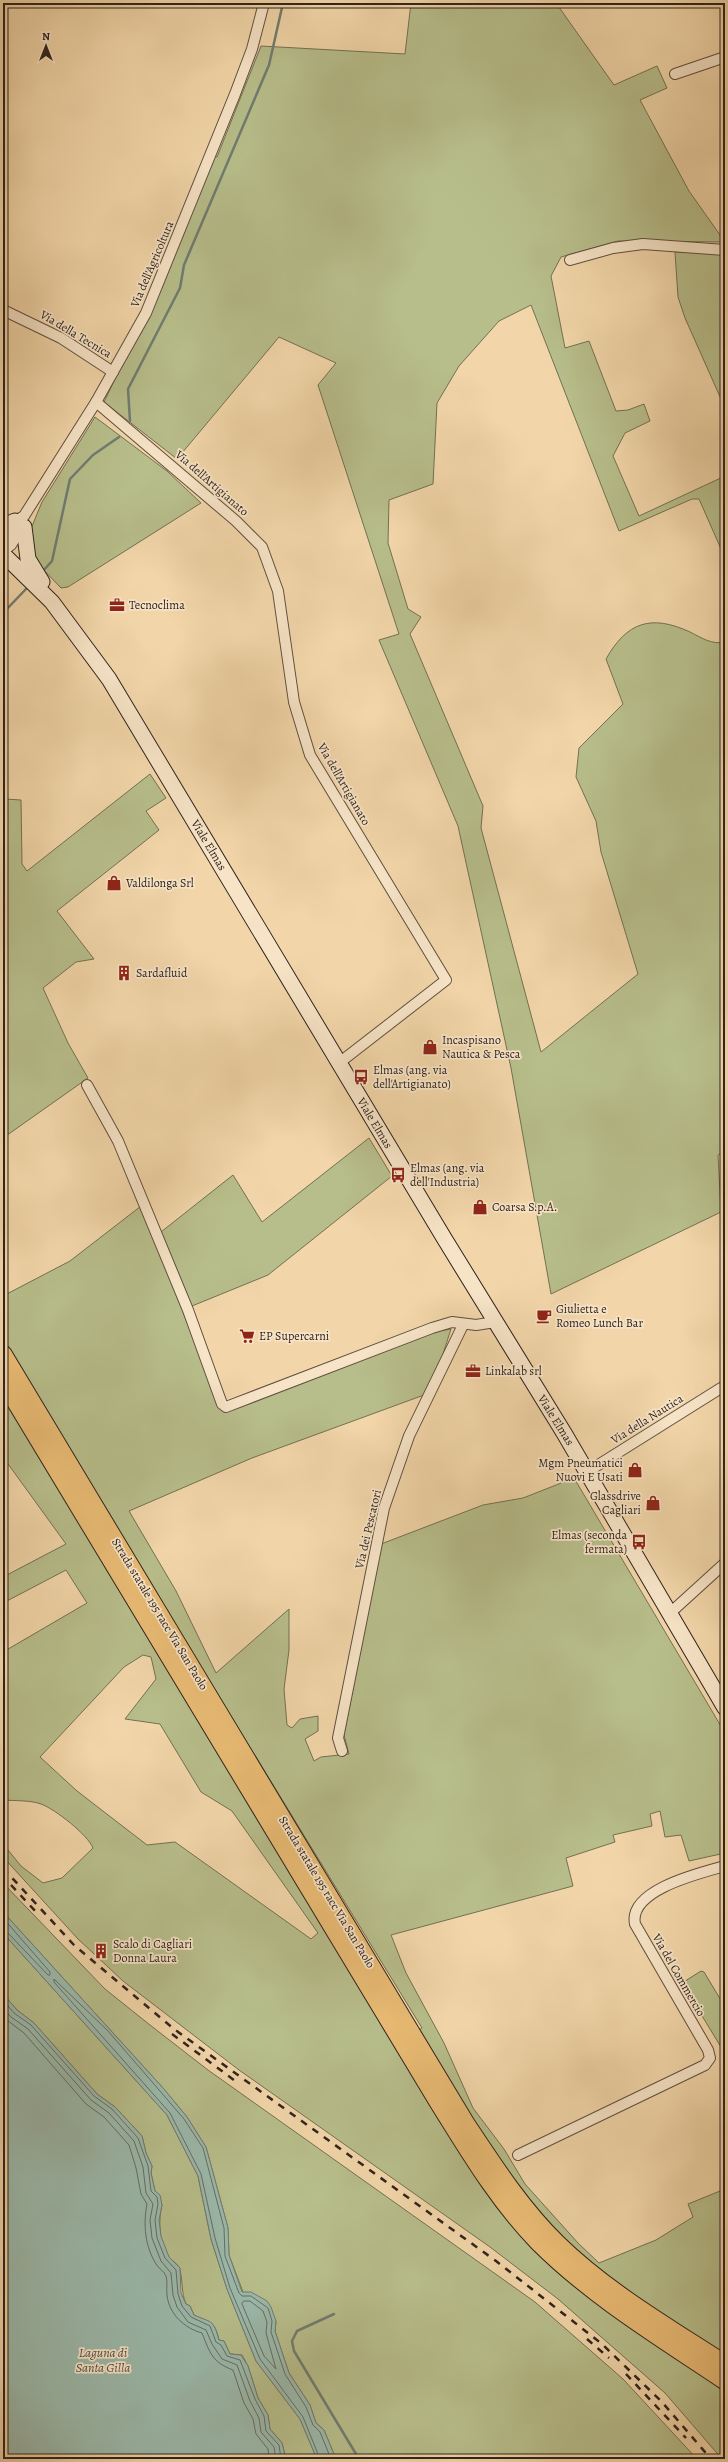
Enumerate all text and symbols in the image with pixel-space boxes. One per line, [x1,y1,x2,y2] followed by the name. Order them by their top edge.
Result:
[26,26,66,66] north arrow
[42,29,50,44] text: N
[126,218,178,310] street label: Via dell'Agricoltura
[36,306,115,362] street label: Via della Tecnica
[171,446,252,519] street label: Via dell'Artigianato
[108,596,126,614] office icon: Tecnoclima
[129,597,185,613] place label: Tecnoclima
[313,739,374,828] street label: Via dell'Artigianato
[187,816,231,874] street label: Viale Elmas
[105,874,123,892] shop icon: Valdilonga Srl
[125,875,194,891] place label: Valdilonga Srl
[115,964,133,982] building icon: Sardafluid
[136,965,188,981] place label: Sardafluid
[442,1032,521,1062] place label: Incaspisano Nautica & Pesca
[421,1038,439,1056] shop icon: Incaspisano Nautica & Pesca
[373,1062,451,1092] place label: Elmas (ang. via dell'Artigianato)
[352,1068,370,1086] bus stop icon: Elmas (ang. via dell'Artigianato)
[353,1094,397,1152] street label: Viale Elmas
[410,1160,485,1190] place label: Elmas (ang. via dell'Industria)
[389,1166,407,1184] bus stop icon: Elmas (ang. via dell'Industria)
[471,1198,489,1216] shop icon: Coarsa S.p.A.
[492,1199,557,1215] place label: Coarsa S.p.A.
[556,1301,643,1331] place label: Giulietta e Romeo Lunch Bar
[535,1307,553,1325] cafe icon: Giulietta e Romeo Lunch Bar
[238,1327,256,1345] supermarket icon: EP Supercarni
[259,1328,329,1344] place label: EP Supercarni
[464,1362,482,1380] office icon: Linkalab srl
[485,1363,542,1379] place label: Linkalab srl
[607,1390,686,1448] street label: Via della Nautica
[534,1391,578,1449] street label: Viale Elmas
[538,1455,623,1485] place label: Mgm Pneumatici Nuovi E Usati
[626,1461,644,1479] shop icon: Mgm Pneumatici Nuovi E Usati
[351,1488,385,1571] street label: Via dei Pescatori
[590,1488,641,1518] place label: Glassdrive Cagliari
[644,1494,662,1512] shop icon: Glassdrive Cagliari
[551,1527,627,1557] place label: Elmas (seconda fermata)
[630,1533,648,1551] bus stop icon: Elmas (seconda fermata)
[108,1535,212,1693] street label: Strada statale 195 racc Via San Paolo
[275,1813,379,1971] street label: Strada statale 195 racc Via San Paolo
[648,1930,709,2019] street label: Via del Commercio
[113,1936,192,1966] place label: Scalo di Cagliari Donna Laura
[92,1942,110,1960] building icon: Scalo di Cagliari Donna Laura
[76,2344,130,2376] water label: Laguna di Santa Gilla

